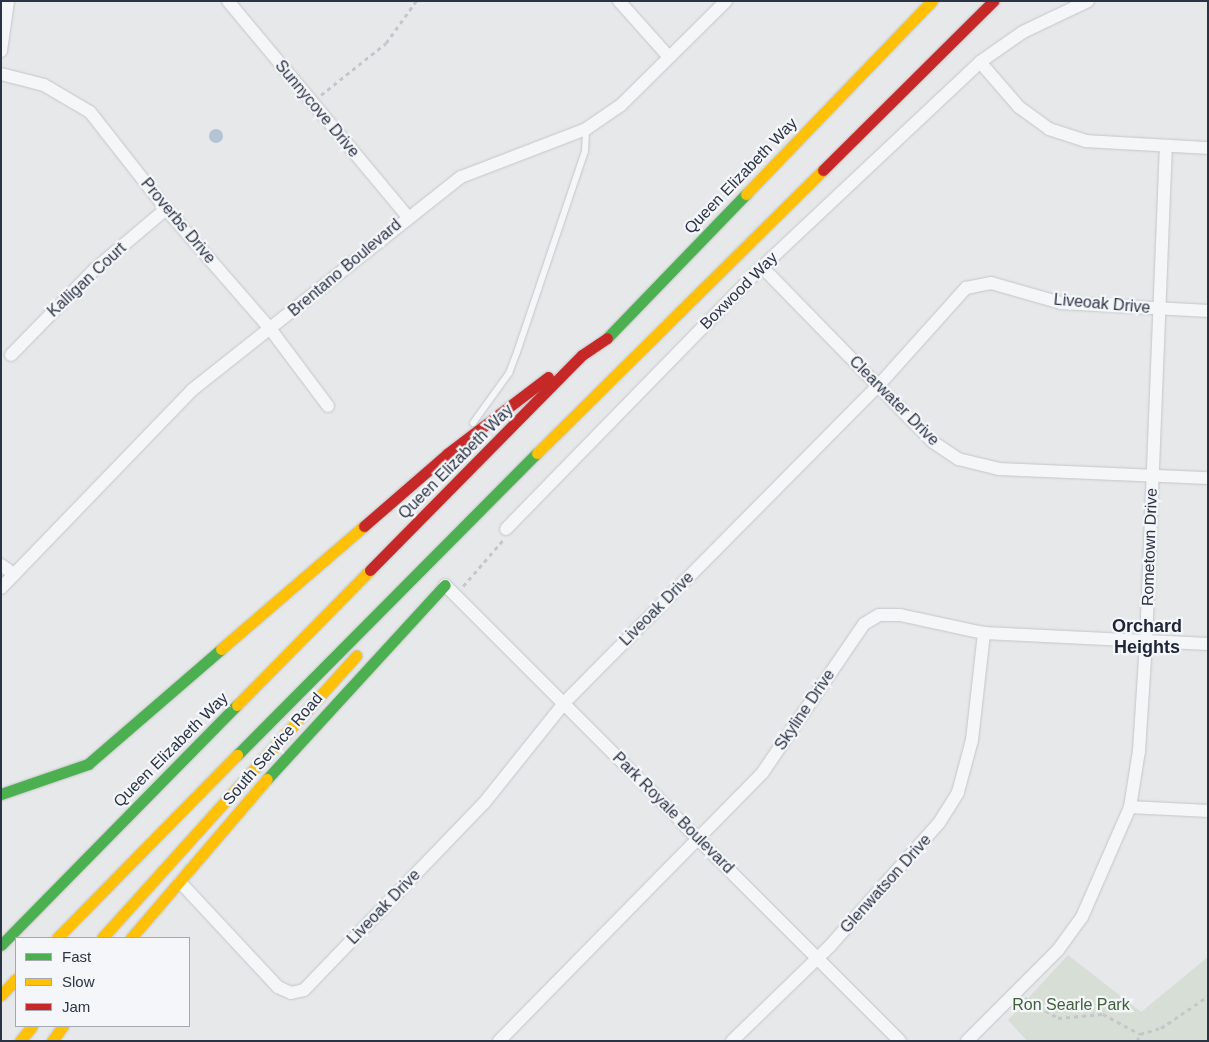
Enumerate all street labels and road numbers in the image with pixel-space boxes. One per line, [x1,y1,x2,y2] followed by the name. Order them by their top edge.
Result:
[271,57,363,161] street label: Sunnycove Drive
[681,114,801,238] street label: Queen Elizabeth Way
[137,174,219,268] street label: Proverbs Drive
[285,215,405,321] street label: Brentano Boulevard
[44,239,130,321] street label: Kalligan Court
[696,248,782,334] street label: Boxwood Way
[1053,290,1151,318] street label: Liveoak Drive
[845,352,943,450] street label: Clearwater Drive
[395,401,517,523] street label: Queen Elizabeth Way
[1138,488,1162,606] street label: Rometown Drive
[616,568,698,650] street label: Liveoak Drive
[771,666,839,754] street label: Skyline Drive
[110,689,232,811] street label: Queen Elizabeth Way
[219,689,327,809] street label: South Service Road
[608,748,738,878] street label: Park Royale Boulevard
[837,831,935,937] street label: Glenwatson Drive
[343,865,425,949] street label: Liveoak Drive

